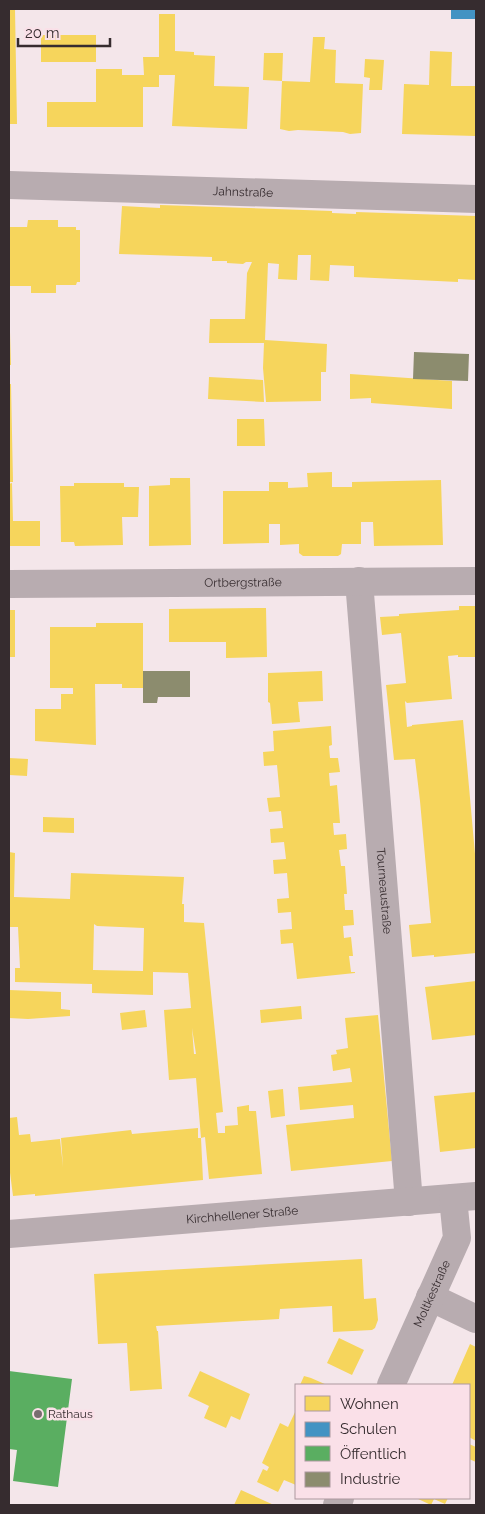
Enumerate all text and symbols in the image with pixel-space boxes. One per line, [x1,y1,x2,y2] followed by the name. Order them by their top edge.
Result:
[18,15,110,47] scale bar
[25,24,60,42] text: 20 m
[212,184,273,200] street label: Jahnstraße
[204,575,282,590] street label: Ortbergstraße
[374,847,394,935] street label: Tourneaustraße
[186,1203,299,1227] street label: Kirchhellener Straße
[411,1258,453,1330] street label: Moltkestraße
[295,1384,470,1499] legend
[340,1395,399,1413] text: Wohnen
[48,1407,93,1421] place label: Rathaus
[32,1408,44,1420] marker: Rathaus
[340,1420,397,1438] text: Schulen
[340,1444,407,1463] text: Öffentlich
[340,1470,401,1488] text: Industrie

